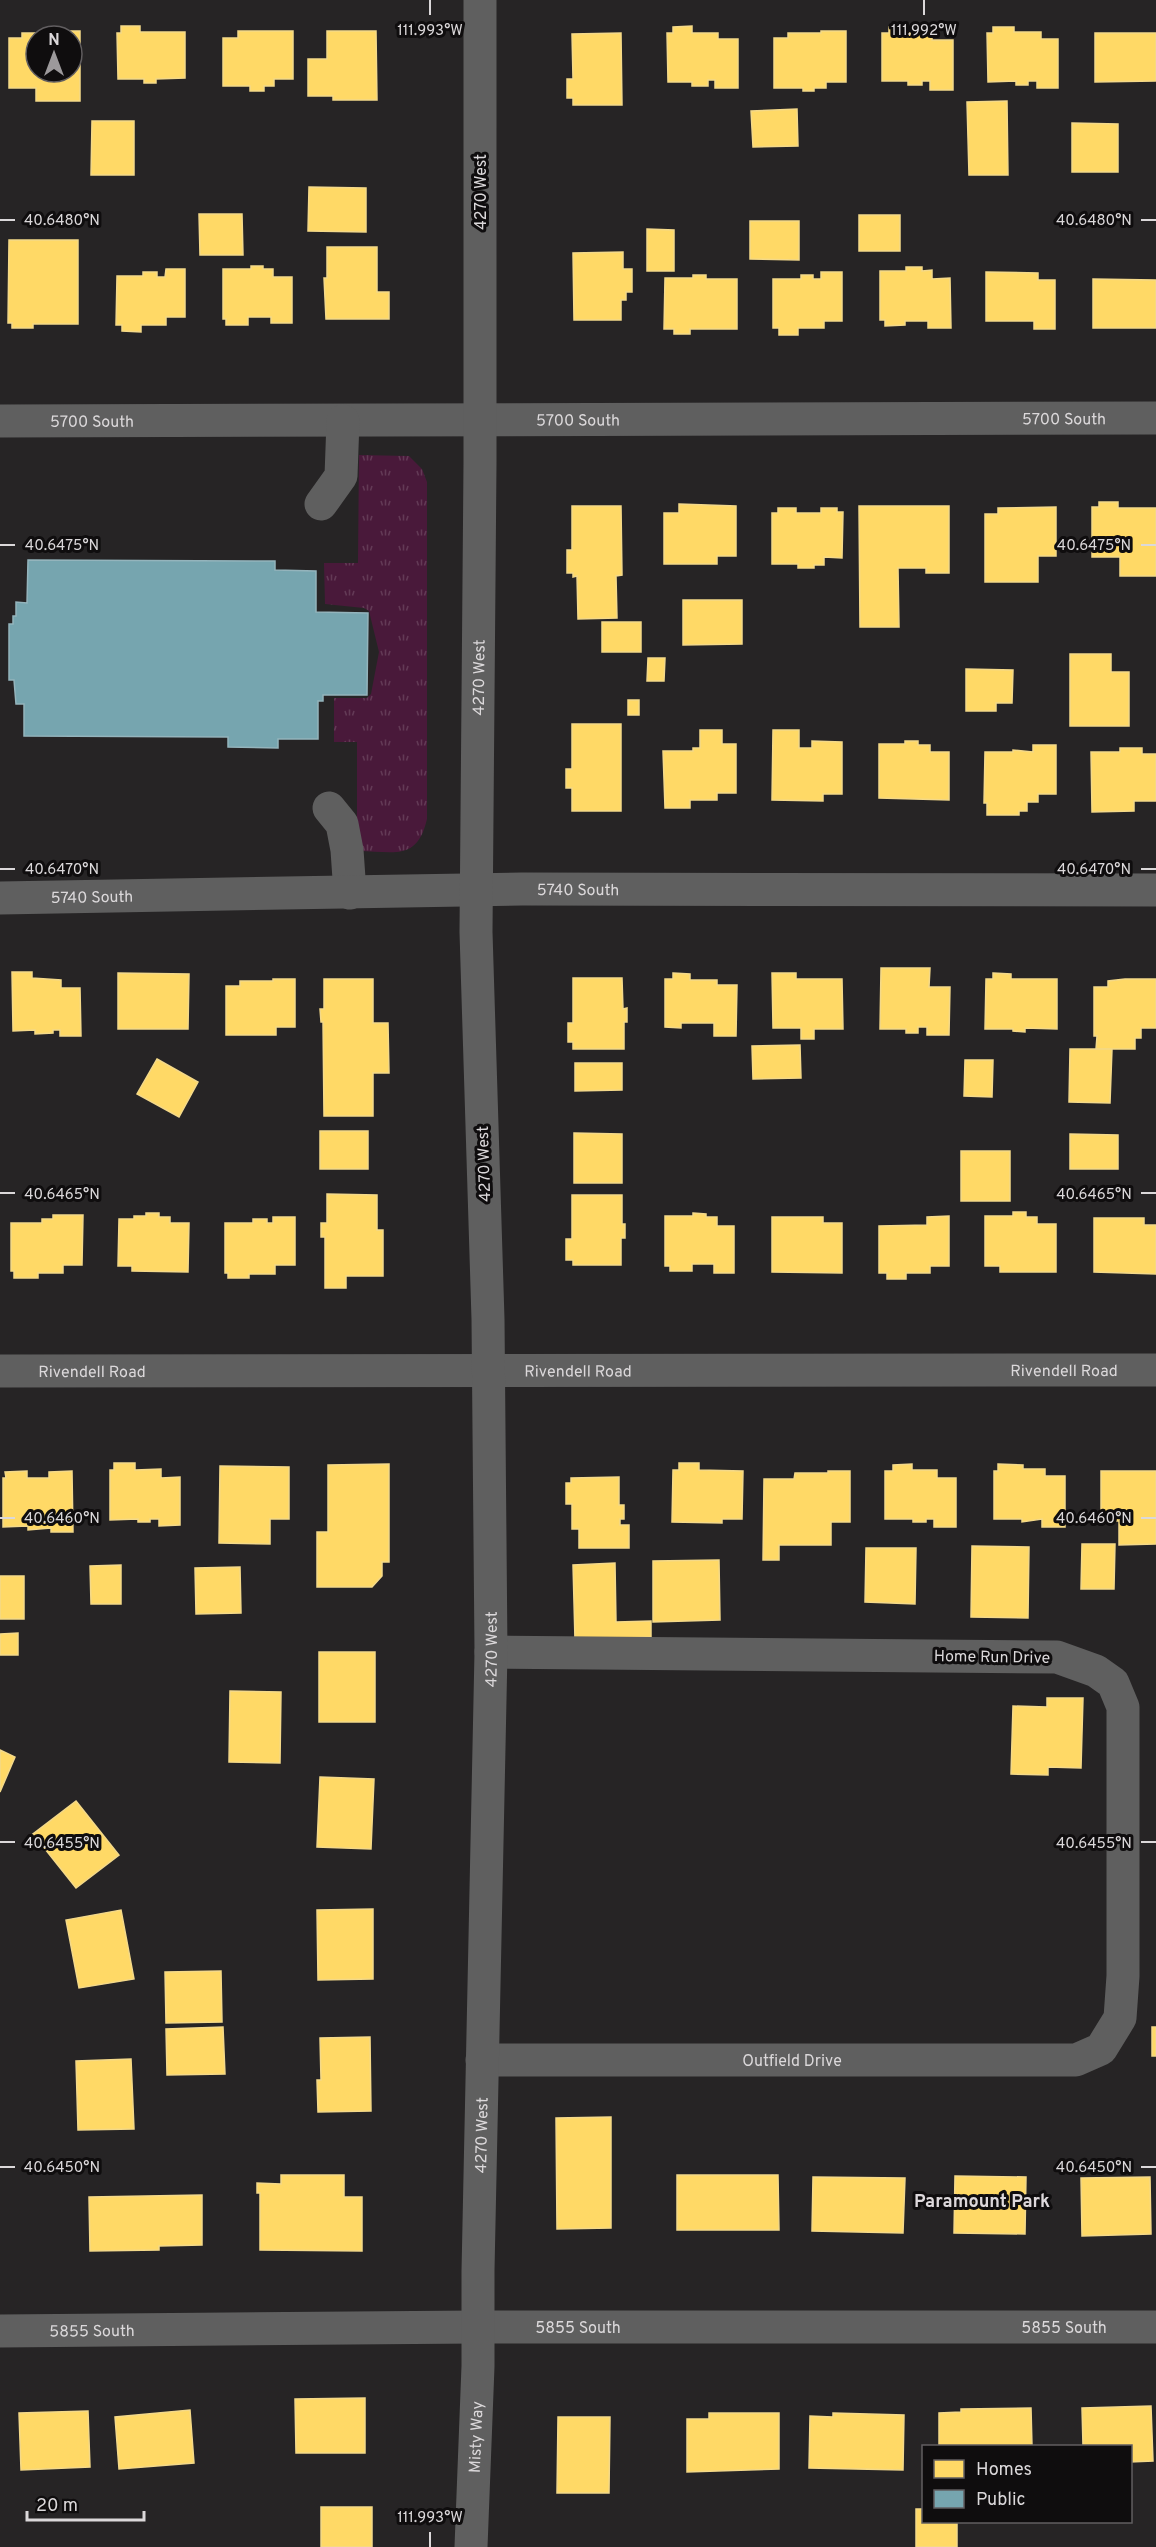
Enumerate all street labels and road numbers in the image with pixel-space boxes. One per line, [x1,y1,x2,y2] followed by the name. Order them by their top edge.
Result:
[472,154,492,230] street label: 4270 West
[1022,410,1106,430] street label: 5700 South
[536,411,620,432] street label: 5700 South
[50,413,134,433] street label: 5700 South
[470,639,490,716] street label: 4270 West
[537,881,619,901] street label: 5740 South
[51,888,133,909] street label: 5740 South
[474,1126,496,1202] street label: 4270 West
[524,1362,632,1383] street label: Rivendell Road
[1010,1362,1118,1382] street label: Rivendell Road
[38,1363,146,1383] street label: Rivendell Road
[482,1611,503,1688] street label: 4270 West
[934,1647,1050,1669] street label: Home Run Drive
[742,2052,842,2072] street label: Outfield Drive
[472,2097,494,2174] street label: 4270 West
[535,2319,621,2339] street label: 5855 South
[1021,2319,1107,2339] street label: 5855 South
[49,2322,135,2343] street label: 5855 South
[466,2401,489,2473] street label: Misty Way

